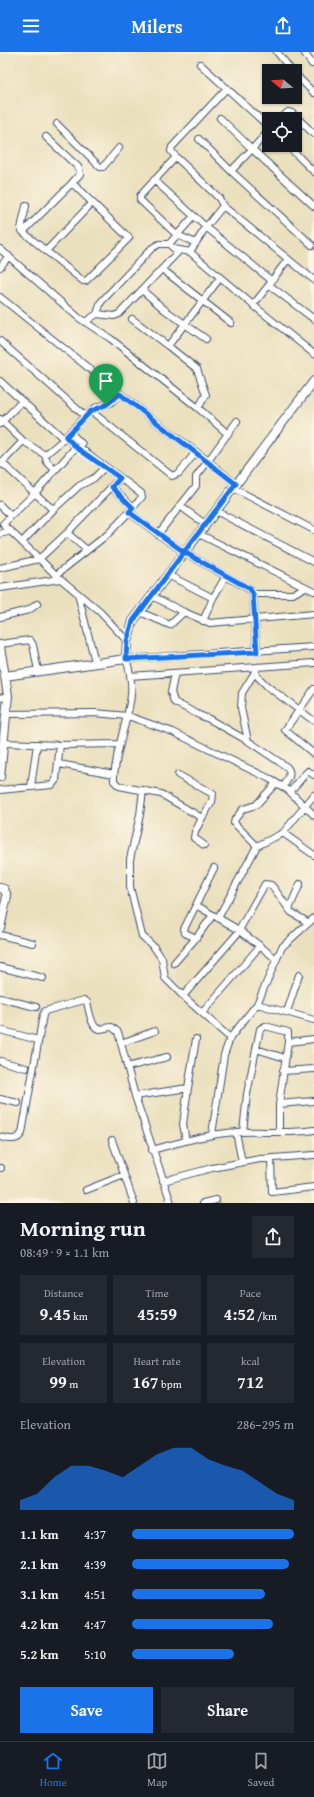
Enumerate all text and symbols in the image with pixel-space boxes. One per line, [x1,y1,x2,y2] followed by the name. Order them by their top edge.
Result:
[131,13,183,40] text: Milers
[20,15,42,37] icon: menu
[272,15,294,37] icon: share
[262,64,302,104] north arrow
[262,64,302,152] map controls
[262,112,302,152] button: locate
[89,364,123,405] pin
[95,370,117,392] icon: arrive
[20,1212,146,1244] text: Morning run
[252,1216,294,1258] button: share
[20,1243,109,1262] text: 08:49 · 9 × 1.1 km
[44,1285,83,1301] text: Distance
[145,1285,169,1301] text: Time
[240,1285,261,1301] text: Pace
[40,1301,71,1326] text: 9.45
[137,1301,177,1326] text: 45:59
[224,1301,255,1326] text: 4:52
[71,1308,88,1324] text: km
[255,1308,277,1324] text: /km
[42,1353,85,1369] text: Elevation
[133,1353,181,1369] text: Heart rate
[241,1353,260,1369] text: kcal
[49,1369,67,1394] text: 99
[132,1369,159,1394] text: 167
[237,1369,264,1394] text: 712
[67,1376,78,1392] text: m
[159,1376,182,1392] text: bpm
[20,1415,71,1434] text: Elevation
[237,1415,294,1434] text: 286–295 m
[20,1525,59,1544] text: 1.1 km
[84,1525,106,1544] text: 4:37
[20,1555,59,1574] text: 2.1 km
[84,1555,106,1574] text: 4:39
[20,1585,59,1604] text: 3.1 km
[84,1585,106,1604] text: 4:51
[20,1615,59,1634] text: 4.2 km
[84,1615,106,1634] text: 4:47
[20,1645,59,1664] text: 5.2 km
[84,1645,106,1664] text: 5:10
[20,1687,153,1733] button: Save
[161,1687,294,1733] button: Share
[40,1750,67,1790] tab: Home
[146,1750,168,1790] tab: Map
[248,1750,274,1790] tab: Saved

